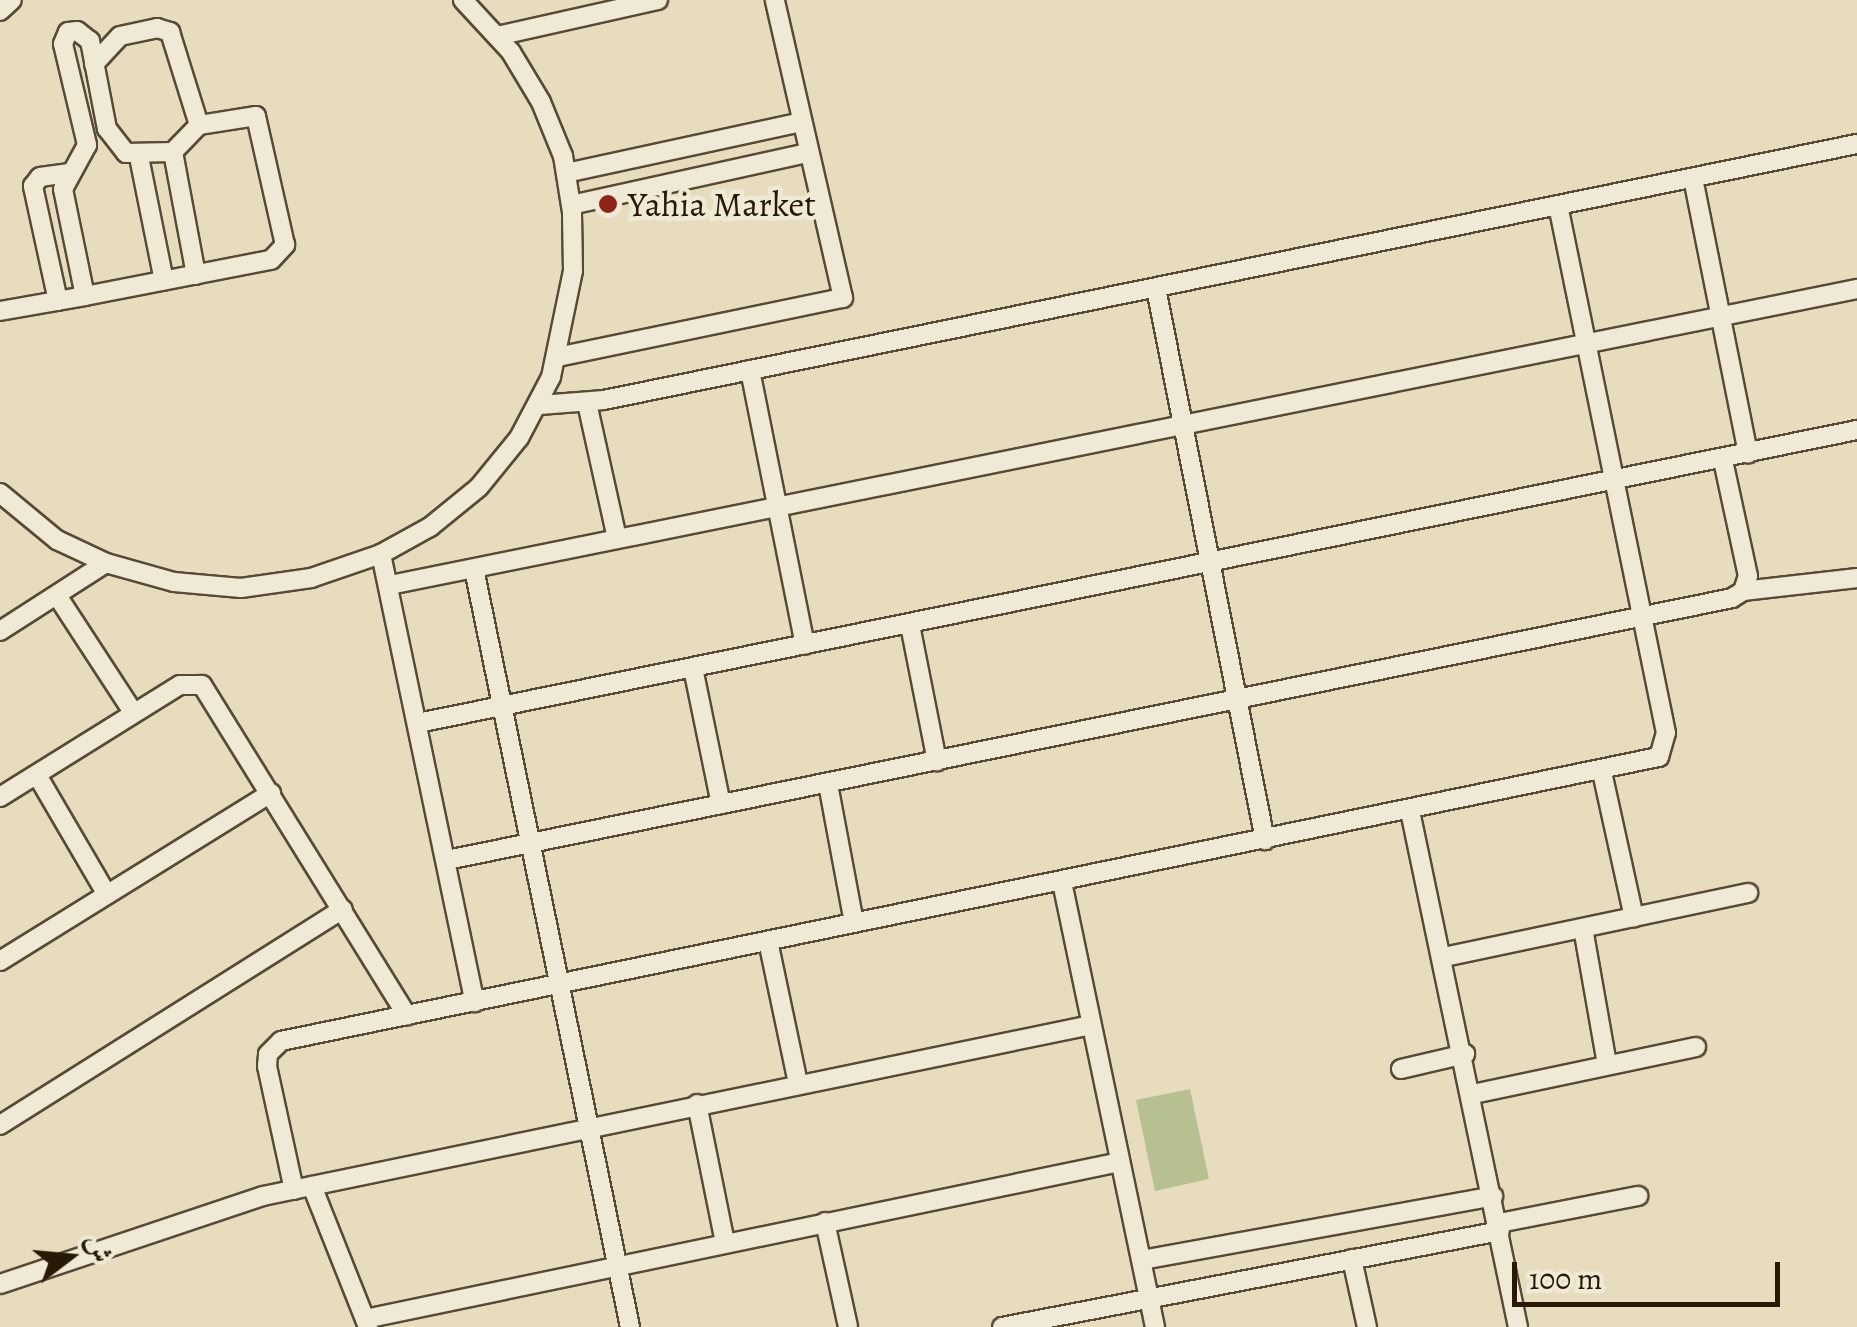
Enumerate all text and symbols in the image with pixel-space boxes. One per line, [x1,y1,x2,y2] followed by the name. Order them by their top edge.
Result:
[628,183,816,225] place label: Yahia Market
[597,193,619,215] marker: Yahia Market
[20,1207,120,1307] north arrow
[77,1230,121,1267] text: ش
[1517,1242,1784,1304] scale bar
[1529,1259,1602,1299] text: 100 m

